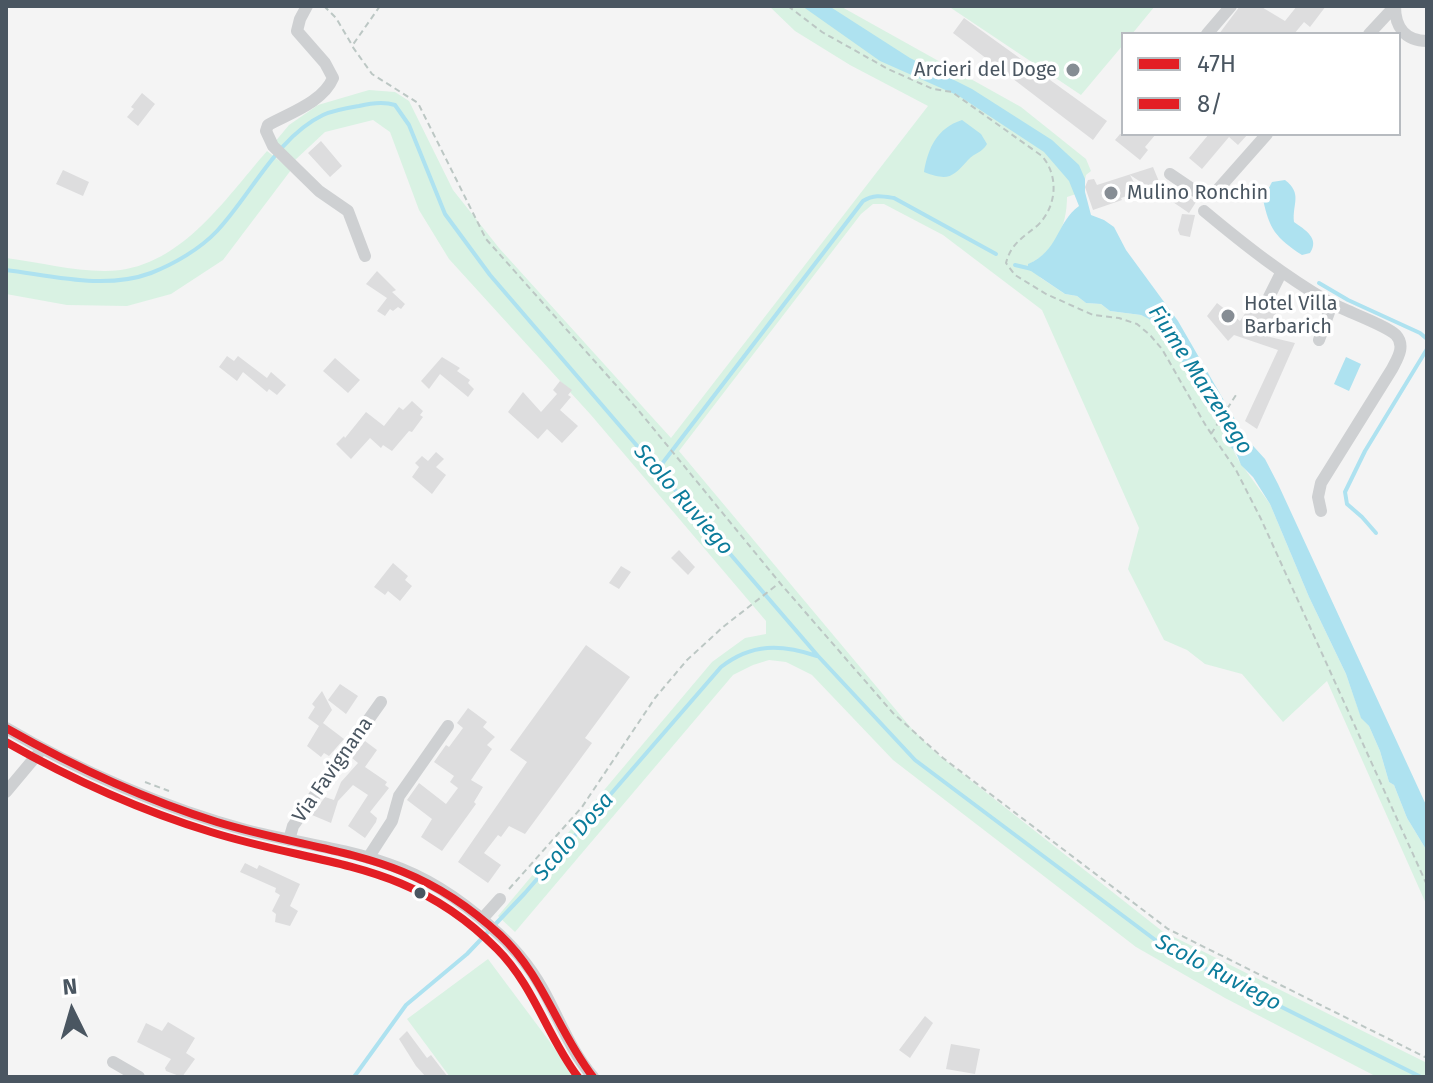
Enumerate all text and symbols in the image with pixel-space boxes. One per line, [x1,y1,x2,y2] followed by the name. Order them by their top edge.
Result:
[1121,32,1401,136] legend
[1197,50,1236,78] text: 47H
[914,58,1057,82] place label: Arcieri del Doge
[1064,61,1082,79] marker: Arcieri del Doge
[1197,90,1223,118] text: 8/
[1127,181,1268,205] place label: Mulino Ronchin
[1102,184,1120,202] marker: Mulino Ronchin
[1244,292,1338,339] place label: Hotel Villa Barbarich
[1142,301,1258,459] water label: Fiume Marzenego
[1219,307,1237,325] marker: Hotel Villa Barbarich
[628,439,738,561] water label: Scolo Ruviego
[288,713,378,827] street label: Via Favignana
[528,787,620,887] water label: Scolo Dosa
[412,885,428,901] unlabelled marker
[1151,929,1285,1017] water label: Scolo Ruviego
[32,971,112,1051] north arrow
[61,973,78,1001] text: N

